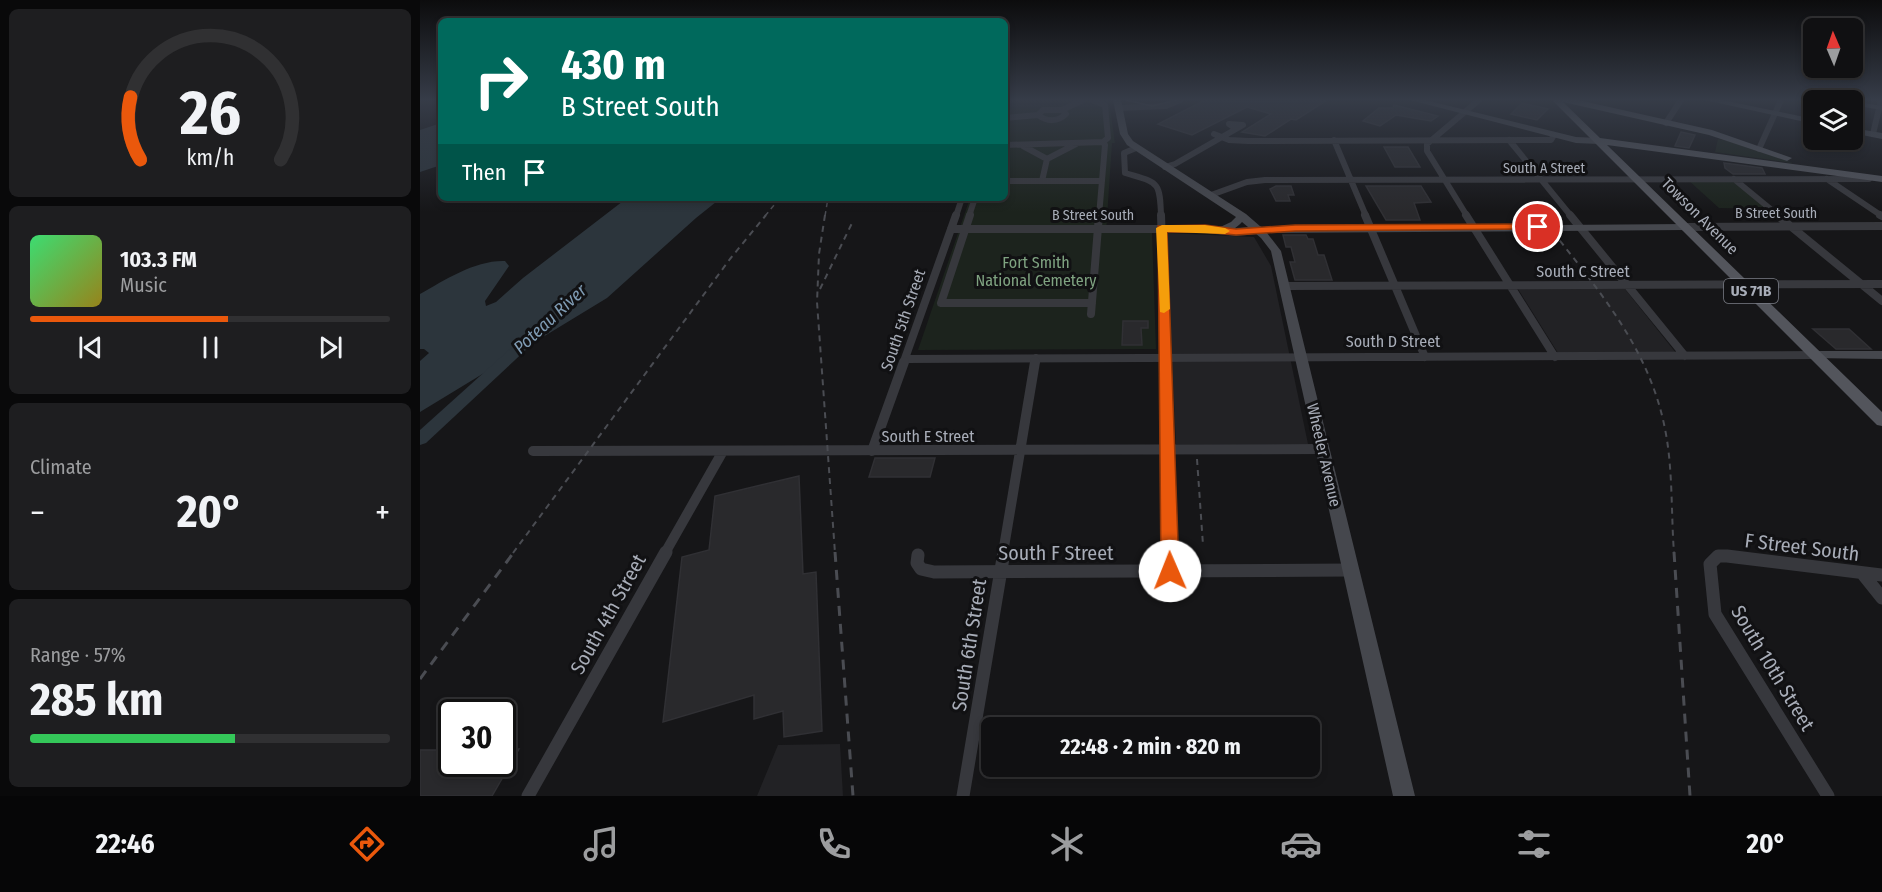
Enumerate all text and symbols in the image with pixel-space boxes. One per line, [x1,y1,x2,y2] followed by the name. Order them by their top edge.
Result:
[1803,18,1863,78] north arrow
[1803,18,1863,150] map controls
[561,40,666,90] text: 430 m
[462,42,540,120] icon: right
[178,76,241,151] text: 26
[1803,90,1863,150] button: layers
[561,91,720,123] text: B Street South
[186,145,234,171] text: km/h
[518,156,551,189] icon: arrive
[462,159,506,186] text: Then
[1503,160,1585,177] street label: South A Street
[1658,174,1742,258] street label: Towson Avenue
[1512,201,1563,252] pin
[1735,205,1817,222] street label: B Street South
[1052,207,1134,224] street label: B Street South
[1521,210,1554,243] icon: arrive
[120,246,197,273] text: 103.3 FM
[976,253,1097,290] park label: Fort Smith National Cemetery
[1536,262,1630,281] street label: South C Street
[877,266,930,373] street label: South 5th Street
[120,273,167,297] text: Music
[509,279,592,358] water label: Poteau River
[1724,279,1778,303] road number: US 71B
[74,331,107,364] icon: previous
[194,331,227,364] icon: pause
[314,331,347,364] icon: next
[1346,332,1441,351] street label: South D Street
[1303,401,1345,509] street label: Wheeler Avenue
[882,427,975,446] street label: South E Street
[30,455,92,479] text: Climate
[177,485,243,539] text: 20°
[30,493,45,533] text: −
[375,493,390,533] text: +
[1743,528,1861,566] street label: F Street South
[1138,539,1202,603] position arrow
[998,541,1114,565] street label: South F Street
[565,549,651,678] street label: South 4th Street
[947,577,991,713] street label: South 6th Street
[1726,601,1820,735] street label: South 10th Street
[30,643,126,667] text: Range · 57%
[30,673,163,727] text: 285 km
[438,699,516,777] speed limit sign: 30
[1060,733,1241,760] text: 22:48 · 2 min · 820 m
[346,823,388,865] icon: directions
[580,823,622,865] icon: music
[813,823,855,865] icon: phone
[1046,823,1088,865] icon: climate
[1280,823,1322,865] icon: car
[1513,823,1555,865] icon: filters
[96,828,155,860] text: 22:46
[1746,828,1786,860] text: 20°

